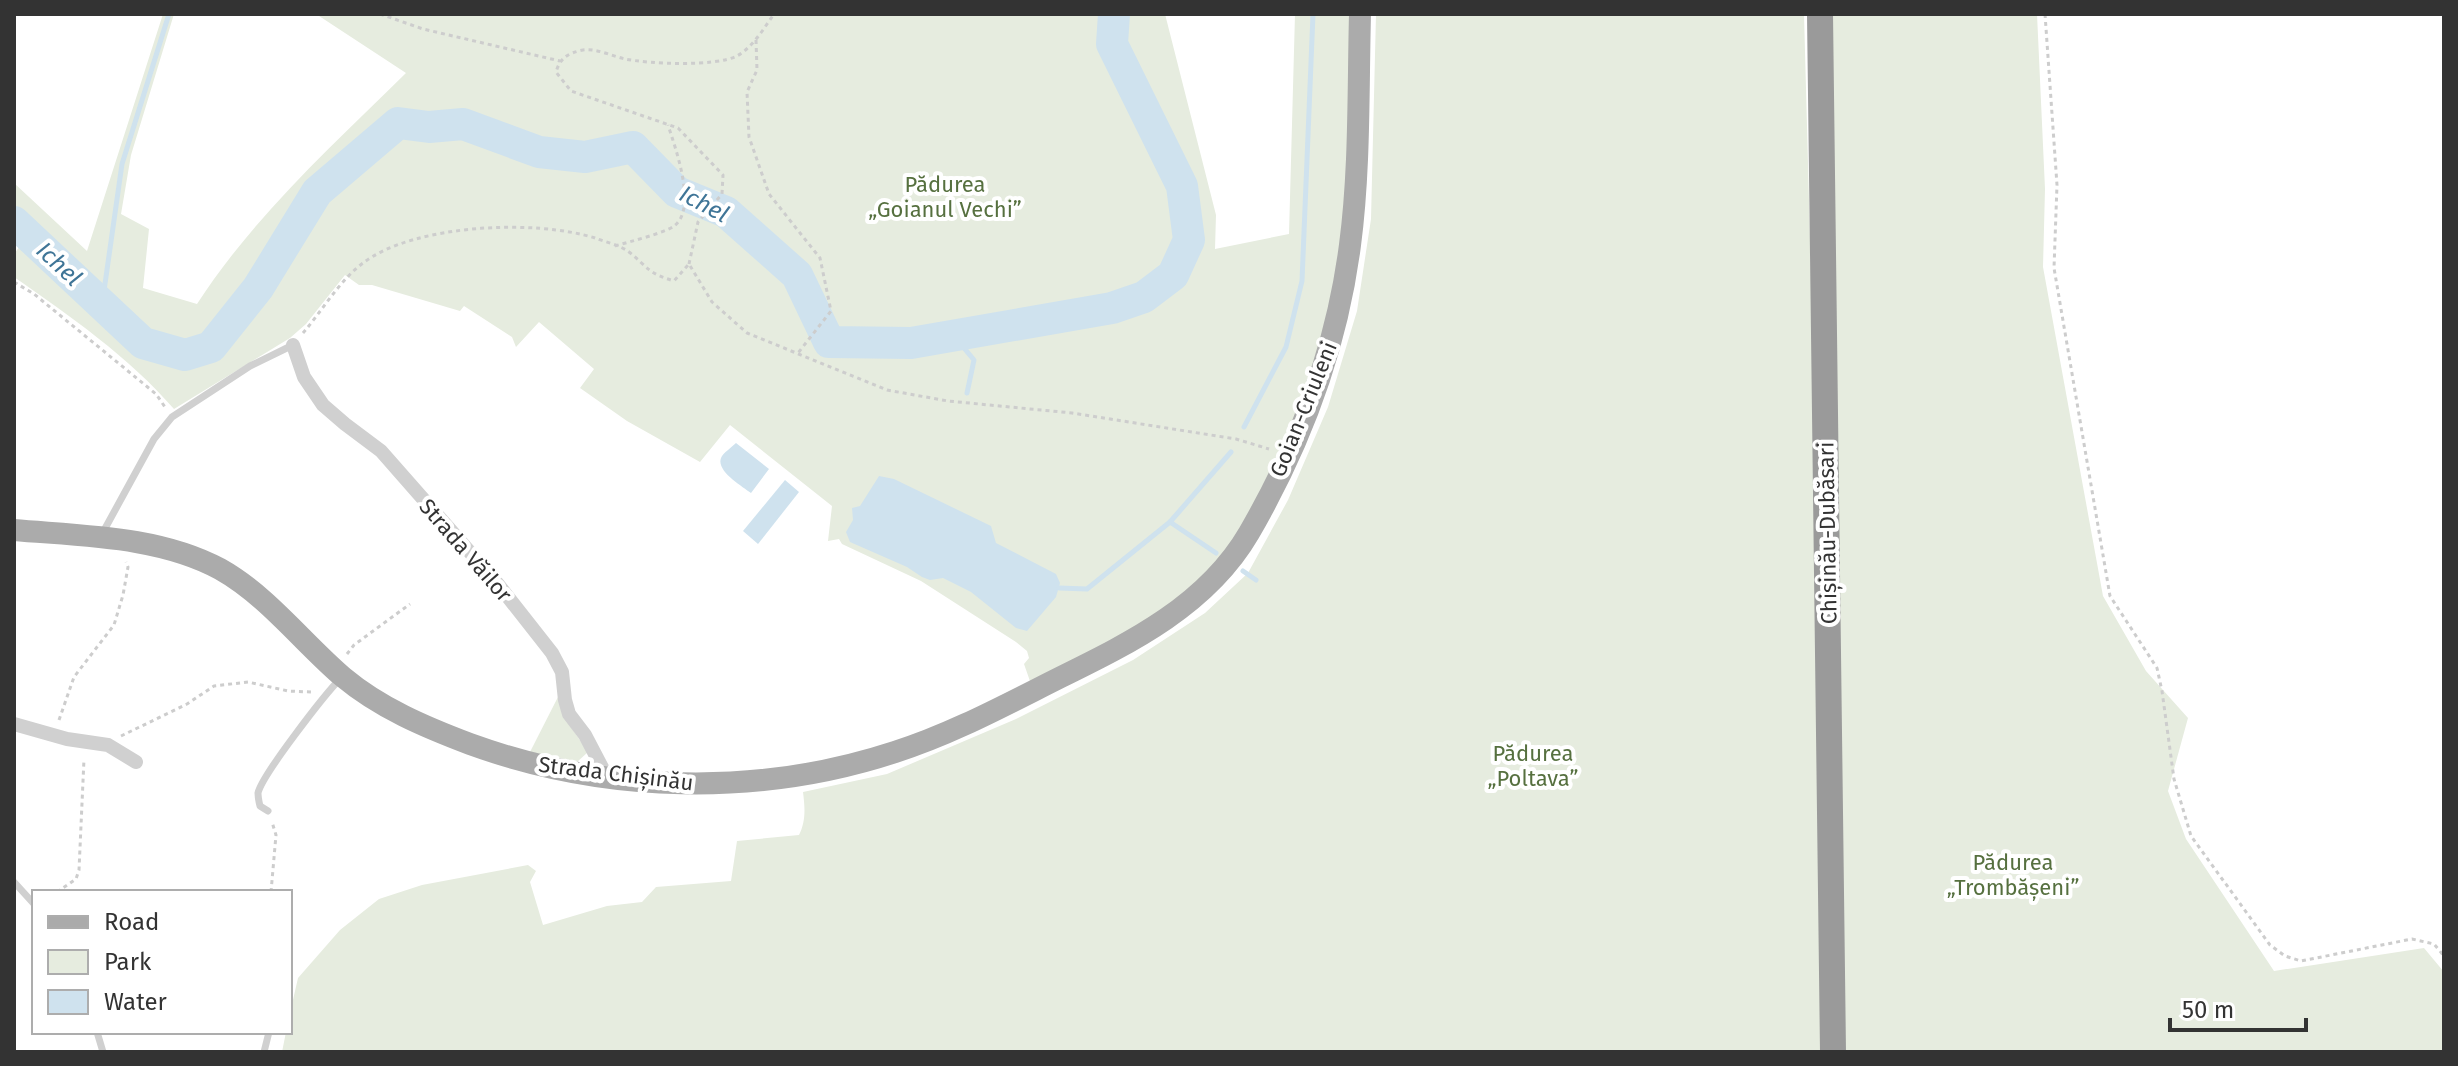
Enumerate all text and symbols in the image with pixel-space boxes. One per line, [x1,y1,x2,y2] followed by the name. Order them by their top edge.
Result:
[868,171,1022,223] park label: Pădurea „Goianul Vechi”
[675,180,733,228] water label: Ichel
[31,236,87,292] water label: Ichel
[1264,338,1343,481] street label: Goian-Criuleni
[1812,442,1843,624] street label: Chișinău-Dubăsari
[414,493,518,608] street label: Strada Văilor
[1488,740,1578,792] park label: Pădurea „Poltava”
[537,751,695,796] street label: Strada Chișinău
[1947,849,2079,901] park label: Pădurea „Trombășeni”
[32,890,292,1034] legend
[104,908,159,936] text: Road
[104,948,152,976] text: Park
[2170,982,2306,1032] scale bar
[104,988,168,1016] text: Water
[2182,996,2234,1024] text: 50 m

